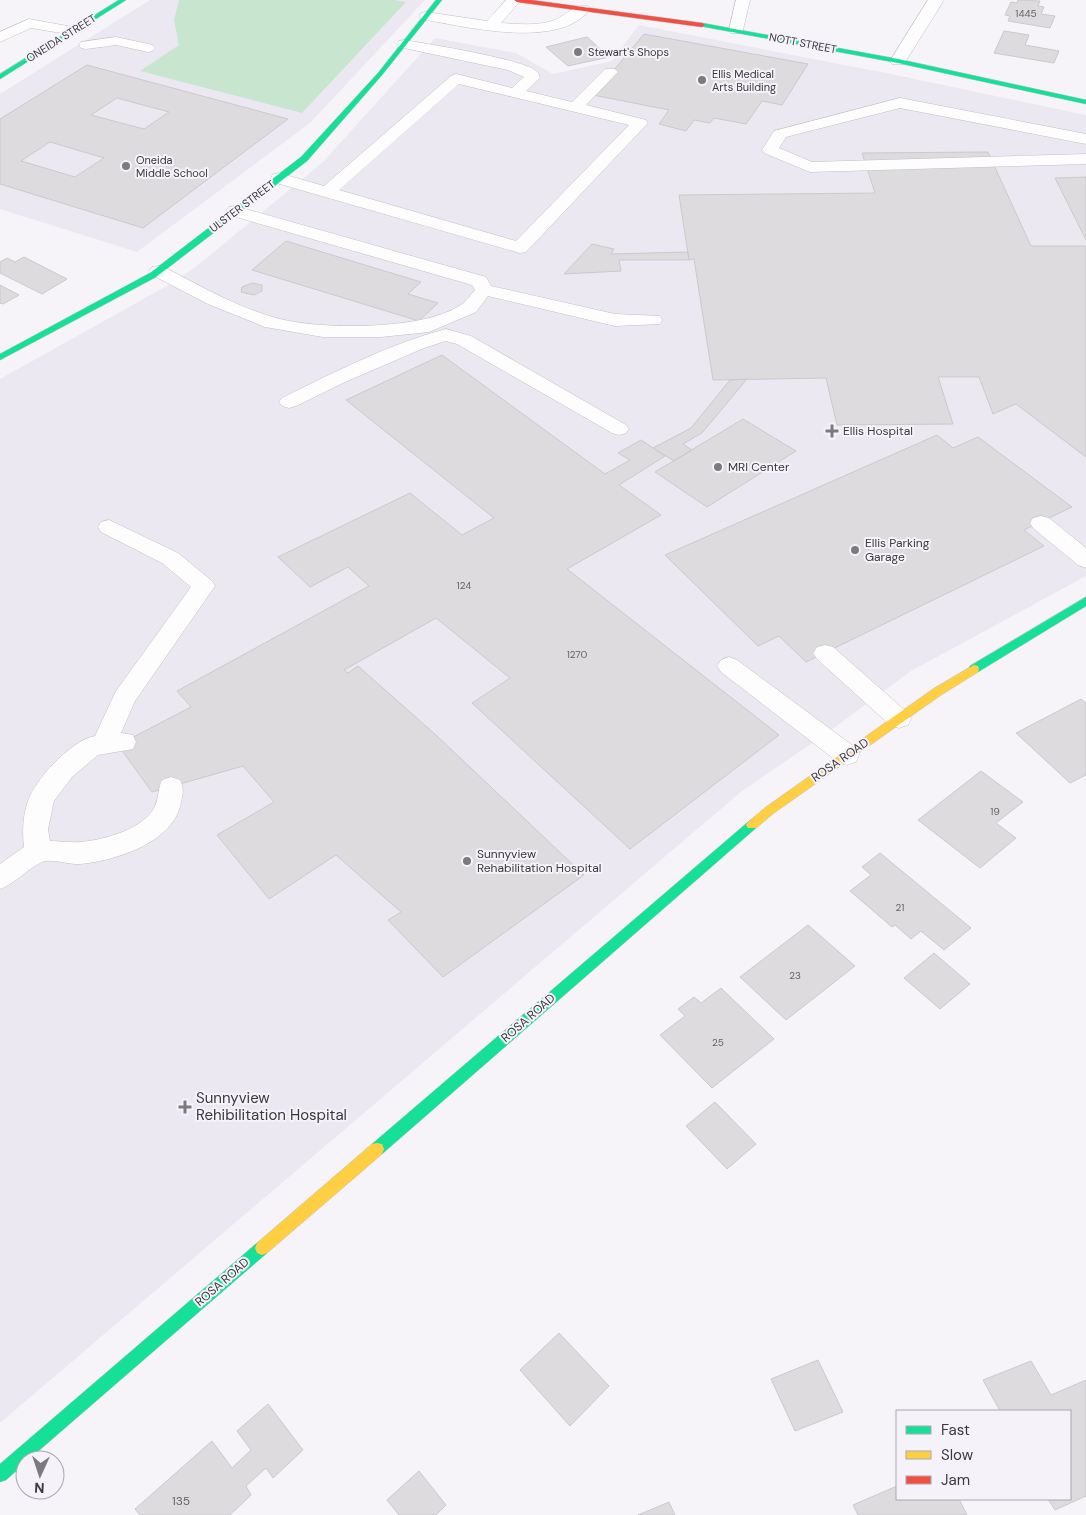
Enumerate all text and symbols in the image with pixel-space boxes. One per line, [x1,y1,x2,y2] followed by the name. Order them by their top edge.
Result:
[1015,7,1037,20] house number: 1445
[24,11,98,65] street label: ONEIDA STREET
[768,30,838,56] street label: NOTT STREET
[588,45,669,59] place label: Stewart's Shops
[572,46,584,58] marker: Stewart's Shops
[712,67,776,94] place label: Ellis Medical Arts Building
[696,74,708,86] marker: Ellis Medical Arts Building
[136,153,208,180] place label: Oneida Middle School
[120,160,132,172] marker: Oneida Middle School
[207,177,277,235] street label: ULSTER STREET
[843,423,913,439] place label: Ellis Hospital
[825,424,839,438] marker: Ellis Hospital
[728,459,790,475] place label: MRI Center
[712,461,724,473] marker: MRI Center
[865,535,930,565] place label: Ellis Parking Garage
[849,544,861,556] marker: Ellis Parking Garage
[457,579,471,592] house number: 124
[567,648,588,661] house number: 1270
[808,734,872,786] street label: ROSA ROAD
[990,805,1000,818] house number: 19
[477,846,601,876] place label: Sunnyview Rehabilitation Hospital
[461,855,473,867] marker: Sunnyview Rehabilitation Hospital
[896,901,904,914] house number: 21
[789,969,801,982] house number: 23
[498,990,558,1046] street label: ROSA ROAD
[712,1036,724,1049] house number: 25
[196,1088,347,1125] place label: Sunnyview Rehibilitation Hospital
[178,1100,192,1114] marker: Sunnyview Rehibilitation Hospital
[192,1254,252,1310] street label: ROSA ROAD
[896,1410,1071,1500] legend
[941,1420,970,1440] text: Fast
[941,1445,974,1465] text: Slow
[15,1450,65,1500] north arrow
[941,1470,970,1490] text: Jam
[34,1479,45,1497] text: N
[172,1493,190,1509] house number: 135

